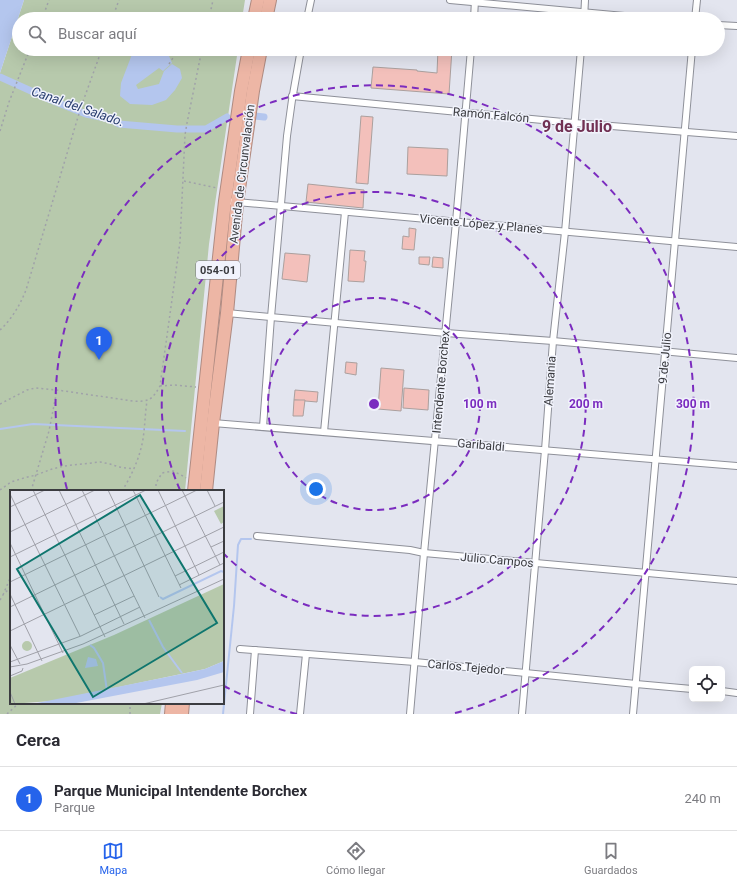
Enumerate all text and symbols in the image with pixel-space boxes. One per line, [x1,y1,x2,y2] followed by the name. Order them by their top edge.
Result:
[12,12,725,56] search box
[26,23,48,45] icon: search
[58,25,137,43] text: Buscar aquí
[29,84,126,129] water label: Canal del Salado.
[227,104,257,244] street label: Avenida de Circunvalación
[452,105,530,125] street label: Ramón Falcón
[542,117,612,136] district label: 9 de Julio
[419,212,543,236] street label: Vicente López y Planes
[196,261,240,279] road number: 054-01
[86,327,112,360] pin: 1
[430,330,452,434] street label: Intendente Borchex
[656,331,674,384] street label: 9 de Julio
[541,355,559,407] street label: Alemania
[367,397,381,411] centre of rings
[463,397,497,411] text: 100 m
[569,397,603,411] text: 200 m
[676,397,710,411] text: 300 m
[457,436,505,454] street label: Garibaldi
[306,479,326,499] your location
[10,490,224,704] inset map
[460,550,534,570] street label: Julio Campos
[427,657,505,677] street label: Carlos Tejedor
[689,666,725,702] map controls
[689,666,725,702] button: locate
[16,730,60,750] text: Cerca
[54,782,307,800] text: Parque Municipal Intendente Borchex
[25,791,33,806] text: 1
[684,791,721,806] text: 240 m
[54,800,95,815] text: Parque
[99,840,127,877] tab: Mapa
[326,840,385,877] tab: Cómo llegar
[584,840,638,877] tab: Guardados

